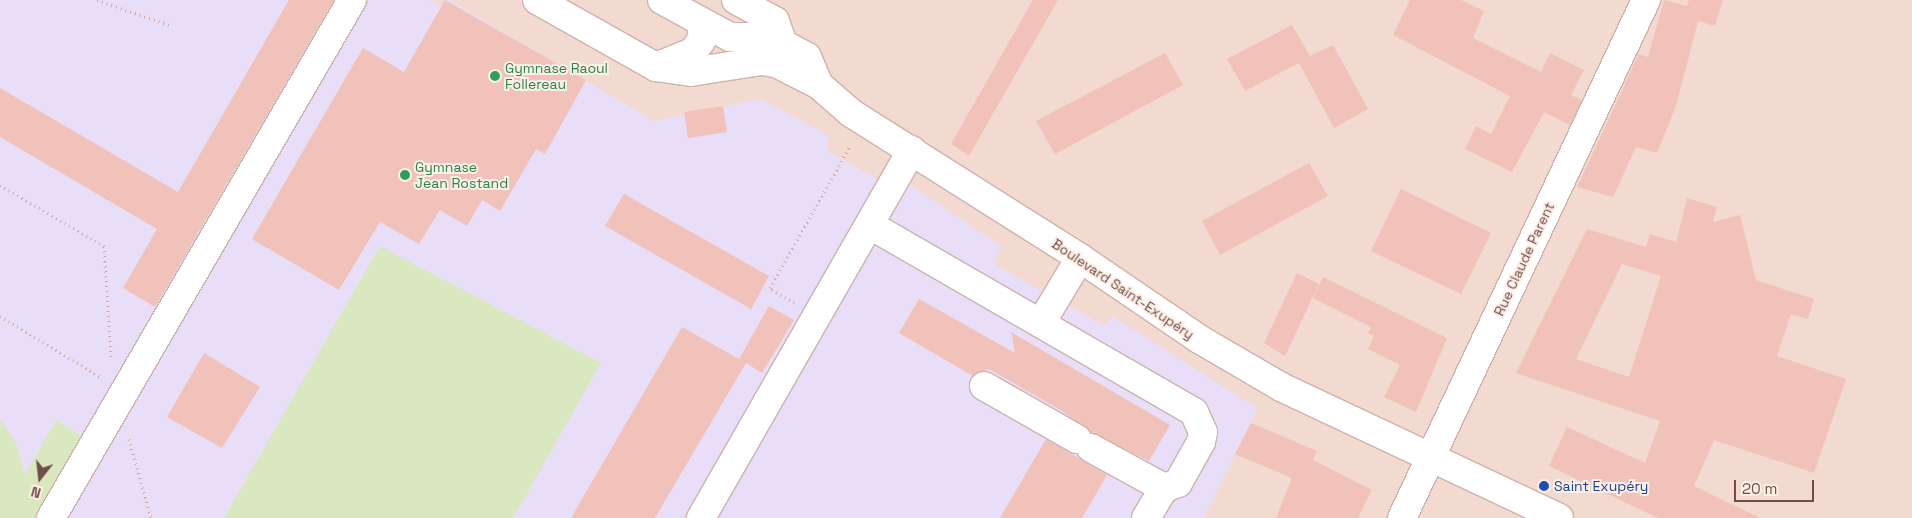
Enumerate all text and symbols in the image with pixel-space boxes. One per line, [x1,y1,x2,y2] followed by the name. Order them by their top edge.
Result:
[505,60,608,92] place label: Gymnase Raoul Follereau
[489,70,501,82] marker: Gymnase Raoul Follereau
[415,159,508,192] place label: Gymnase Jean Rostand
[399,169,411,181] marker: Gymnase Jean Rostand
[1490,199,1558,319] street label: Rue Claude Parent
[1049,235,1197,343] street label: Boulevard Saint-Exupéry
[15,453,65,503] north arrow
[1737,470,1817,502] scale bar
[1554,478,1648,494] place label: Saint Exupéry
[1742,479,1777,498] text: 20 m
[1538,480,1550,492] marker: Saint Exupéry
[29,482,43,502] text: N

